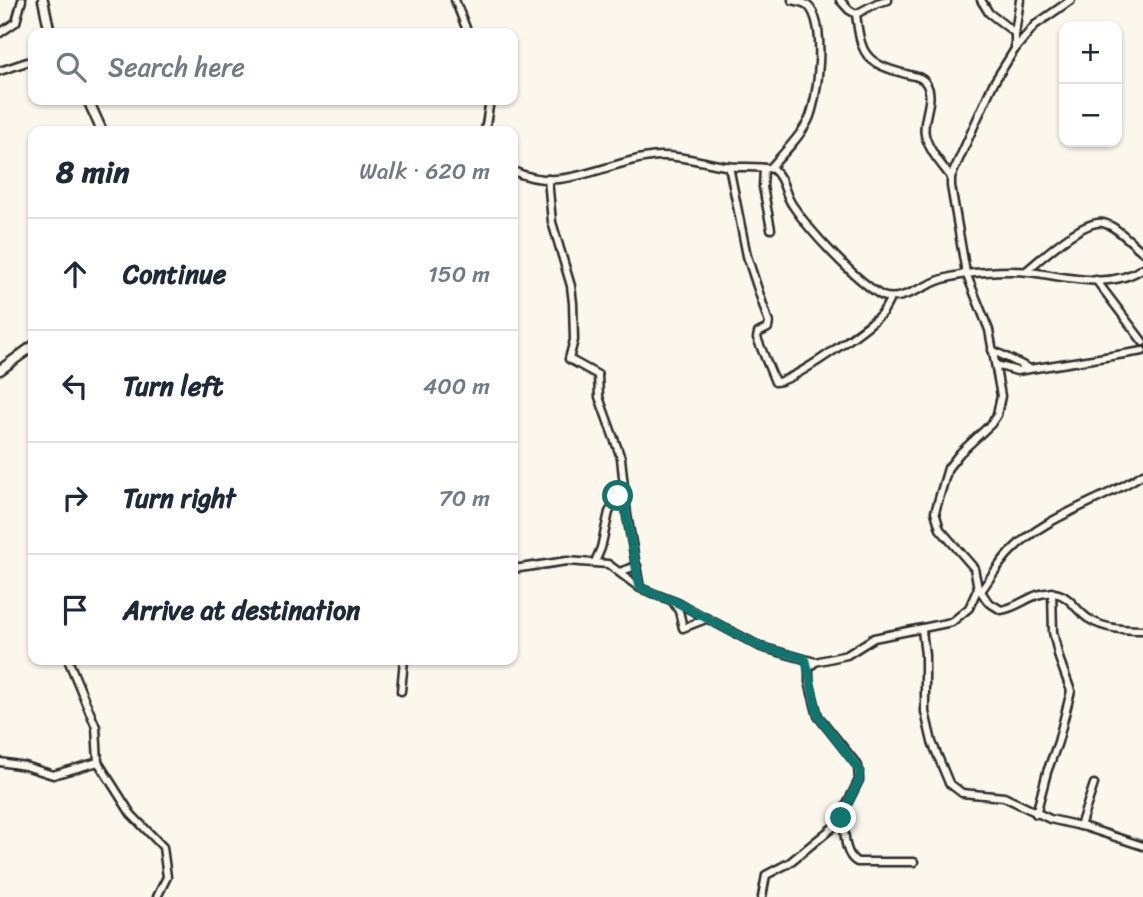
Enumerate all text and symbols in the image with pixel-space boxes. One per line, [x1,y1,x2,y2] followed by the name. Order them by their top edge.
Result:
[1059,21,1122,147] map controls
[1059,21,1122,84] button: +
[28,28,518,105] search box
[108,44,245,90] text: Search here
[52,48,90,86] icon: search
[1059,84,1122,147] button: −
[56,145,129,199] text: 8 min
[359,151,490,192] text: Walk · 620 m
[123,251,226,297] text: Continue
[428,254,490,295] text: 150 m
[56,255,94,293] icon: ahead
[123,363,223,409] text: Turn left
[423,366,490,407] text: 400 m
[56,367,94,405] icon: left
[123,475,236,521] text: Turn right
[439,478,490,519] text: 70 m
[56,479,94,517] icon: right
[602,480,633,511] route start
[123,587,360,633] text: Arrive at destination
[56,591,94,629] icon: arrive
[825,802,856,833] route end

